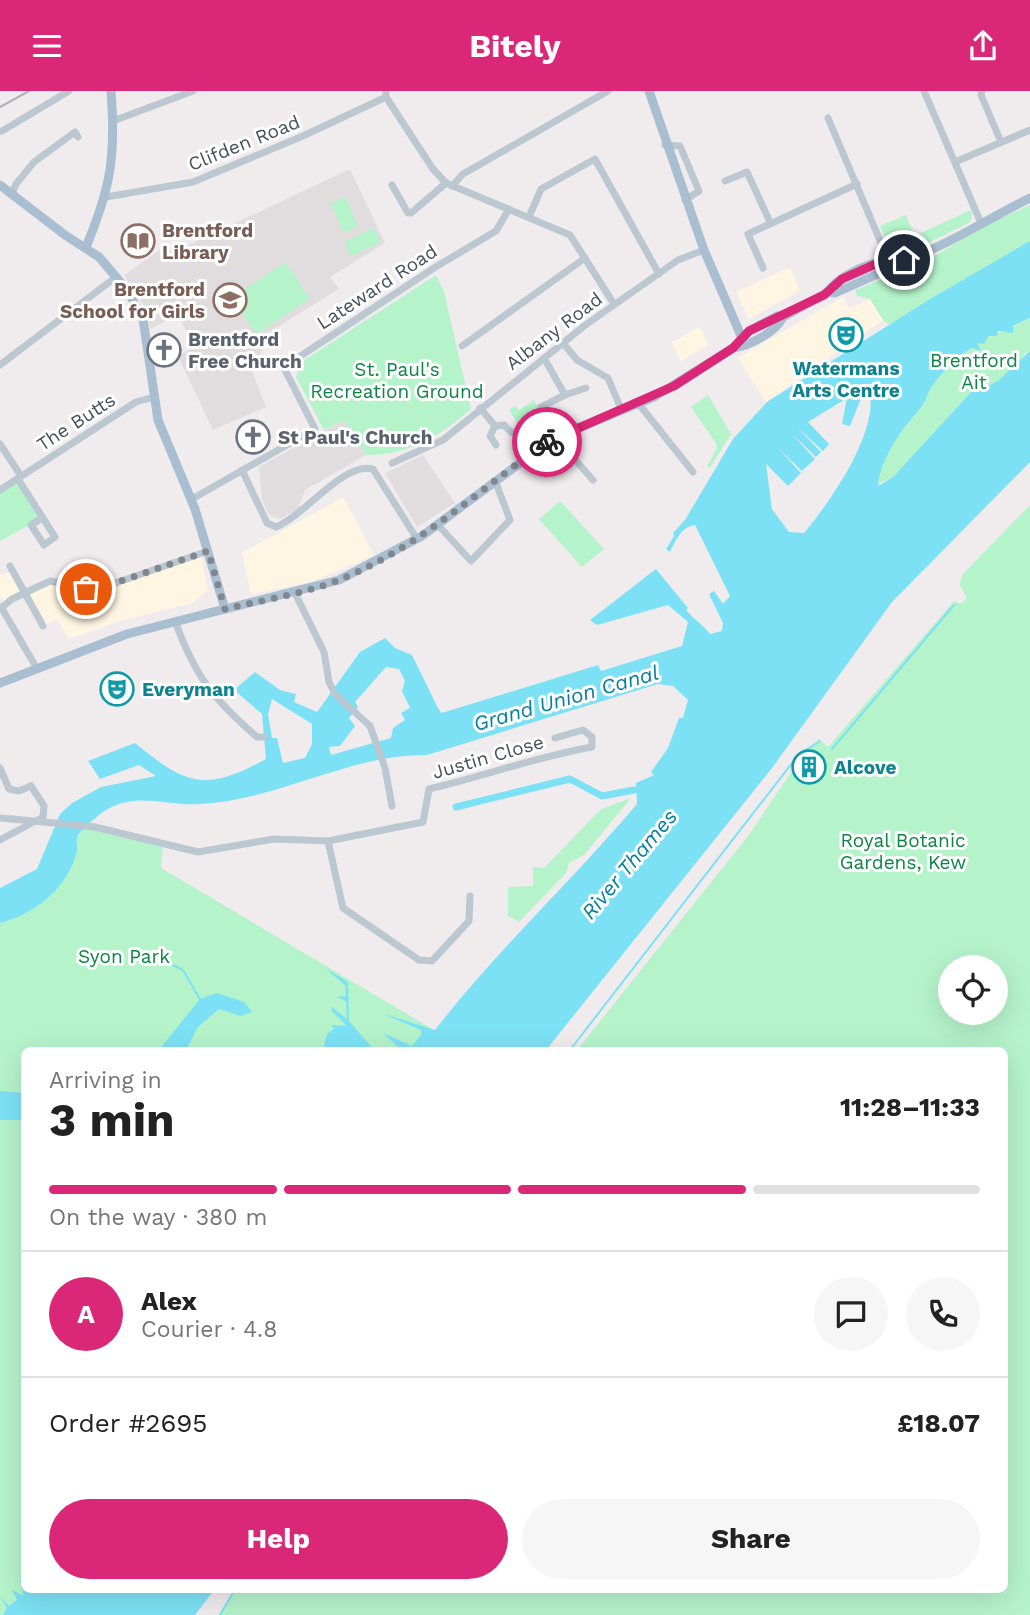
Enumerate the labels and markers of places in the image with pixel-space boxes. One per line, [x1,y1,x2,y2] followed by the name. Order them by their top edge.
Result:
[162,219,253,264] place label: Brentford Library
[119,222,157,260] library icon: Brentford Library
[874,230,934,290] pin
[60,278,205,323] place label: Brentford School for Girls
[211,281,249,319] school or university icon: Brentford School for Girls
[827,316,865,354] theatre icon: Watermans Arts Centre
[188,328,302,373] place label: Brentford Free Church
[145,331,183,369] church icon: Brentford Free Church
[792,357,900,402] place label: Watermans Arts Centre
[234,418,272,456] church icon: St Paul's Church
[278,426,432,449] place label: St Paul's Church
[56,559,116,619] pin
[98,670,136,708] theatre icon: Everyman
[142,678,235,701] place label: Everyman
[790,748,828,786] building icon: Alcove
[834,756,897,779] place label: Alcove

